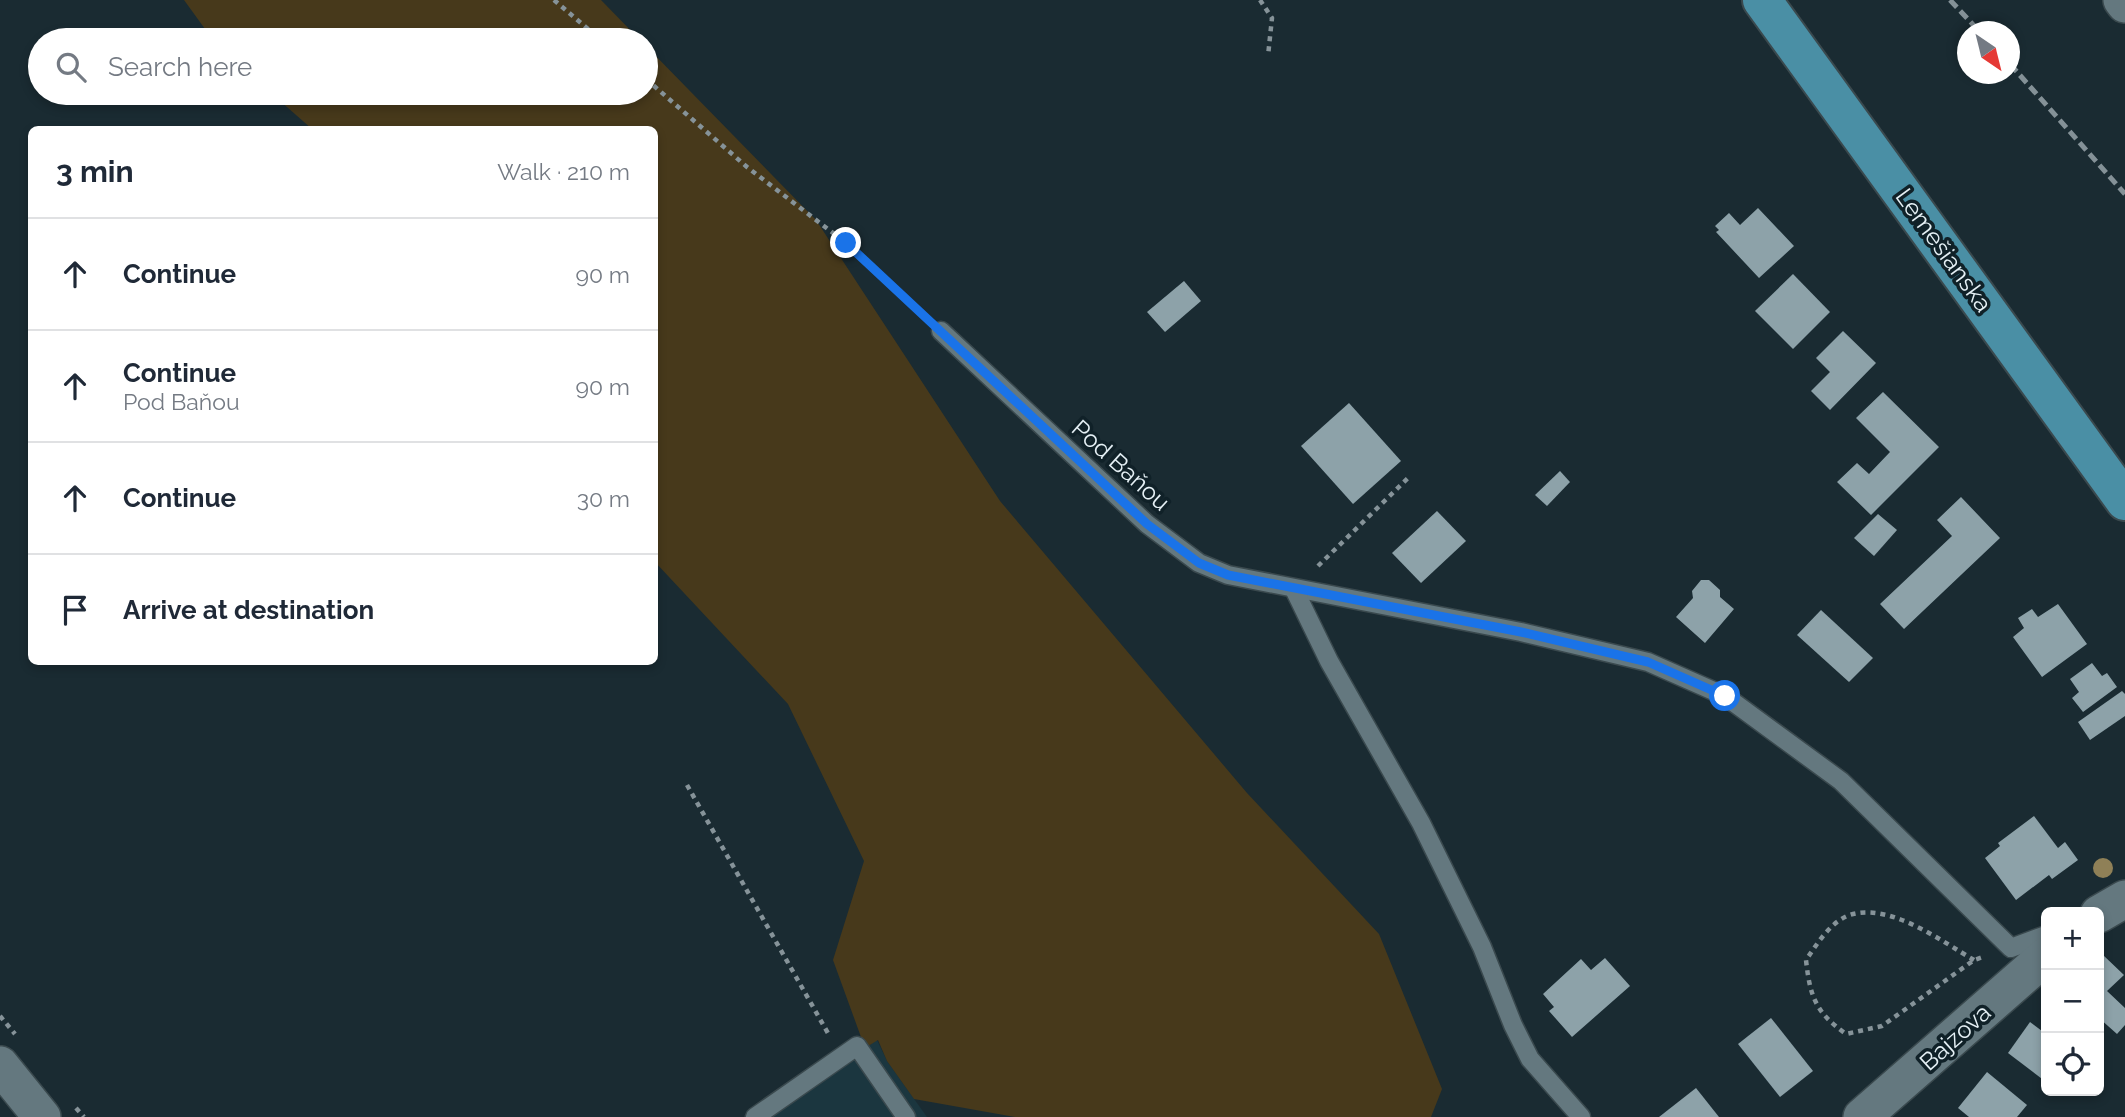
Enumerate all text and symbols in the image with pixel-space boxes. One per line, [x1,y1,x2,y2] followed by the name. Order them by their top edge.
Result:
[1957,21,2020,84] north arrow
[28,28,658,105] search box
[52,48,90,86] icon: search
[108,52,252,82] text: Search here
[56,154,134,189] text: 3 min
[497,158,630,185] text: Walk · 210 m
[1890,183,1998,317] street label: Lemešianska
[830,227,861,258] route end
[56,255,94,293] icon: ahead
[123,259,236,289] text: Continue
[575,261,630,288] text: 90 m
[123,358,236,388] text: Continue
[56,367,94,405] icon: ahead
[575,373,630,400] text: 90 m
[123,388,240,415] text: Pod Baňou
[1066,414,1176,516] street label: Pod Baňou
[56,479,94,517] icon: ahead
[123,483,236,513] text: Continue
[577,485,630,512] text: 30 m
[56,591,94,629] icon: arrive
[123,595,374,625] text: Arrive at destination
[1709,680,1740,711] route start
[2041,907,2104,1096] map controls
[2041,907,2104,970] button: +
[2041,970,2104,1033] button: −
[1914,998,1996,1076] street label: Bajzova
[2041,1033,2104,1096] button: locate

